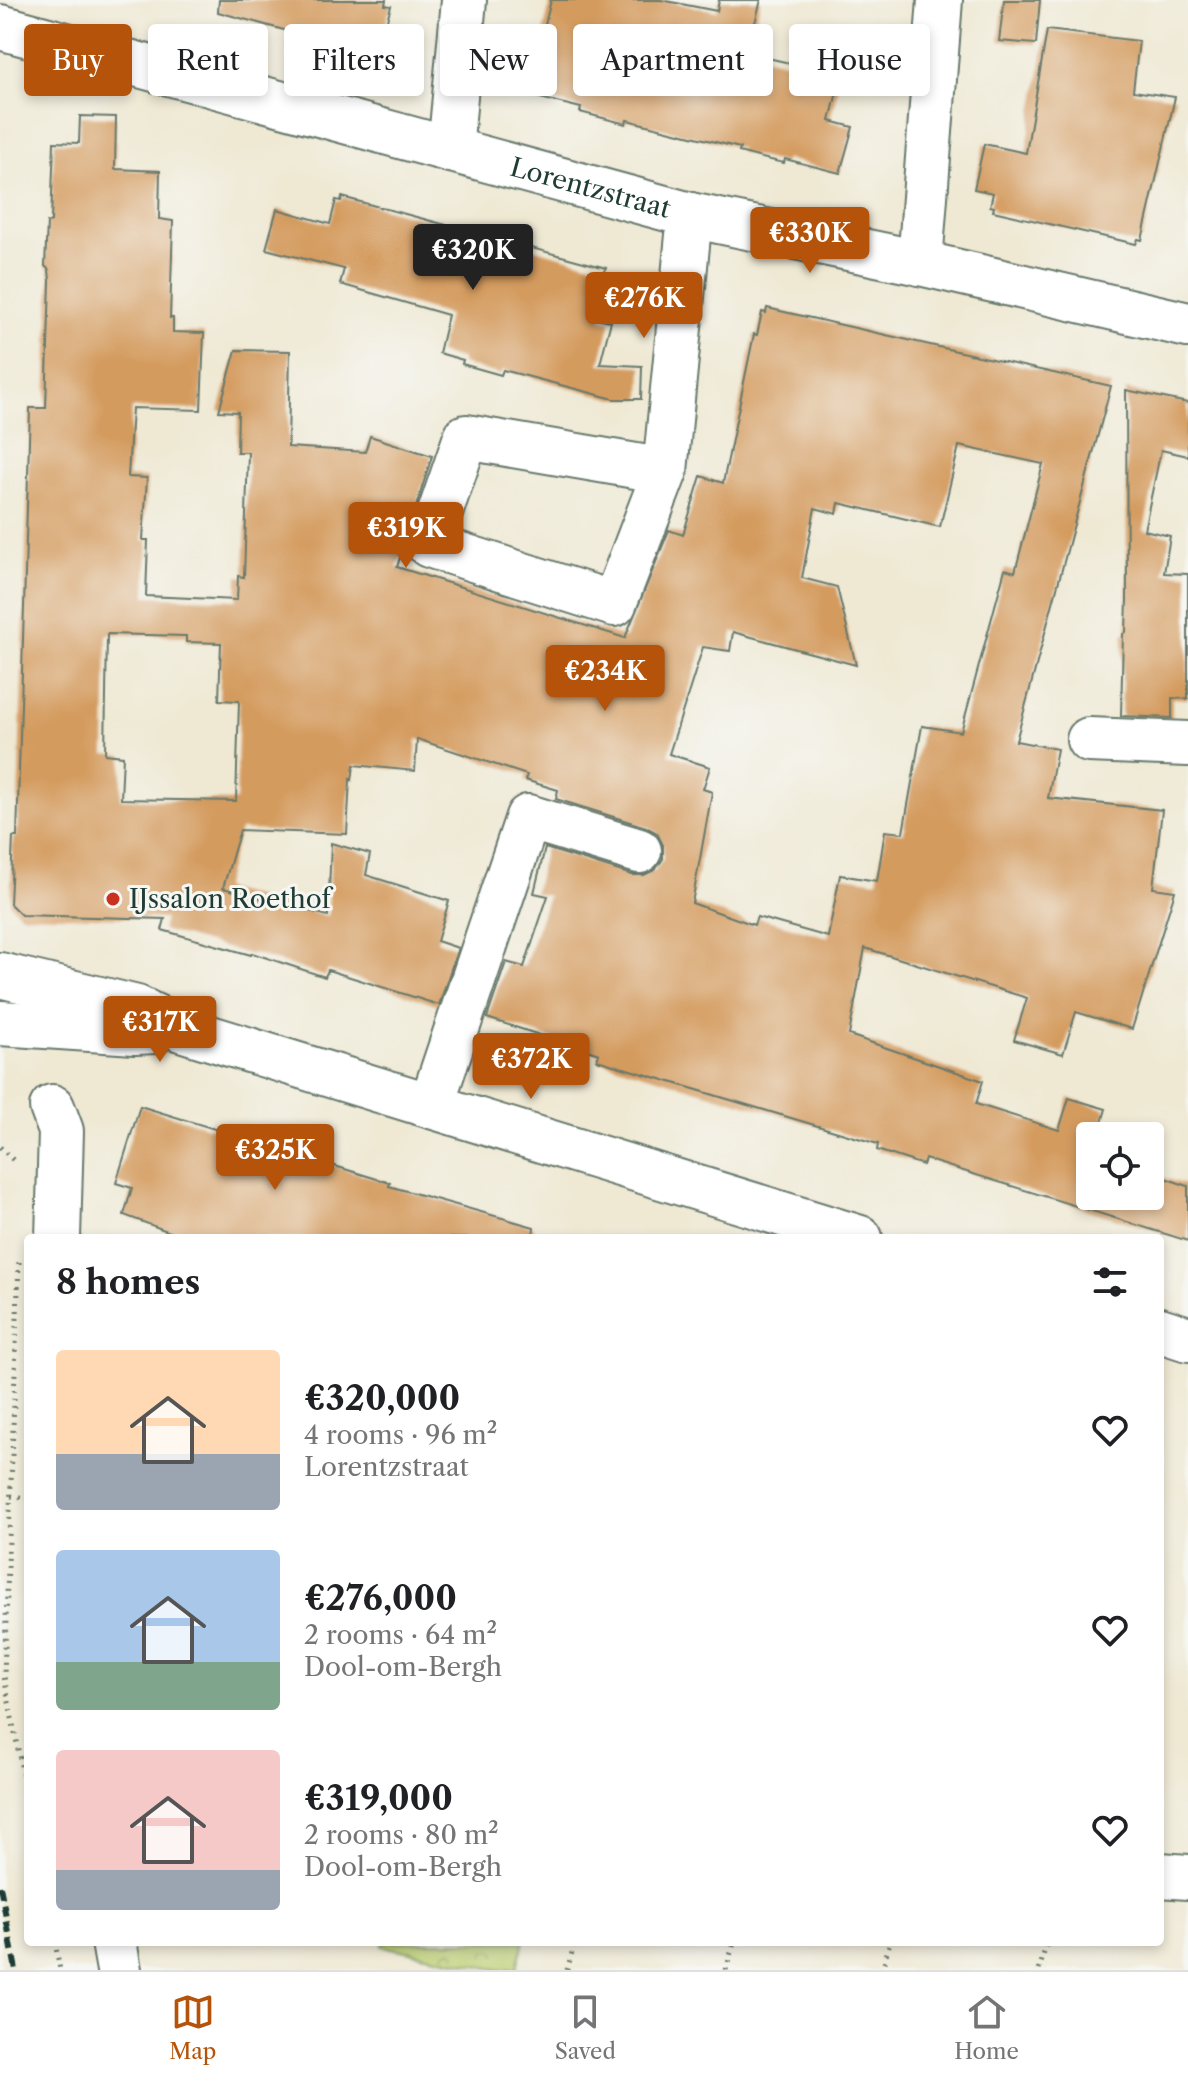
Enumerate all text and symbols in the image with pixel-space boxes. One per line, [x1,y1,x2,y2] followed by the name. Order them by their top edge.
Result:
[24,24,132,96] chip: Buy
[148,24,268,96] chip: Rent
[284,24,424,96] chip: Filters
[440,24,557,96] chip: New
[573,24,773,96] chip: Apartment
[789,24,930,96] chip: House
[507,151,675,225] street label: Lorentzstraat
[754,207,866,275] pin: €330K
[768,217,852,249] text: €330K
[417,224,529,292] pin: €320K
[431,234,515,266] text: €320K
[588,272,700,340] pin: €276K
[603,282,685,314] text: €276K
[350,502,462,570] pin: €319K
[366,512,446,544] text: €319K
[549,645,661,713] pin: €234K
[564,655,646,687] text: €234K
[129,883,334,915] place label: IJssalon Roethof
[104,890,122,908] marker: IJssalon Roethof
[104,996,216,1064] pin: €317K
[121,1006,199,1038] text: €317K
[475,1033,587,1101] pin: €372K
[491,1043,571,1075] text: €372K
[1076,1122,1164,1210] map controls
[1076,1122,1164,1210] button: locate
[219,1124,331,1192] pin: €325K
[234,1134,316,1166] text: €325K
[1088,1260,1132,1304] icon: filters
[56,1261,200,1303] text: 8 homes
[304,1377,460,1419] text: €320,000
[120,1382,216,1478] icon: home
[1088,1408,1132,1452] icon: heart
[304,1419,497,1451] text: 4 rooms · 96 m²
[304,1451,469,1483] text: Lorentzstraat
[304,1577,457,1619] text: €276,000
[120,1582,216,1678] icon: home
[1088,1608,1132,1652] icon: heart
[304,1619,497,1651] text: 2 rooms · 64 m²
[304,1651,502,1683] text: Dool-om-Bergh
[304,1777,453,1819] text: €319,000
[120,1782,216,1878] icon: home
[1088,1808,1132,1852] icon: heart
[304,1819,499,1851] text: 2 rooms · 80 m²
[304,1851,502,1883] text: Dool-om-Bergh
[169,1990,216,2065] tab: Map
[555,1990,616,2065] tab: Saved
[954,1990,1019,2065] tab: Home

